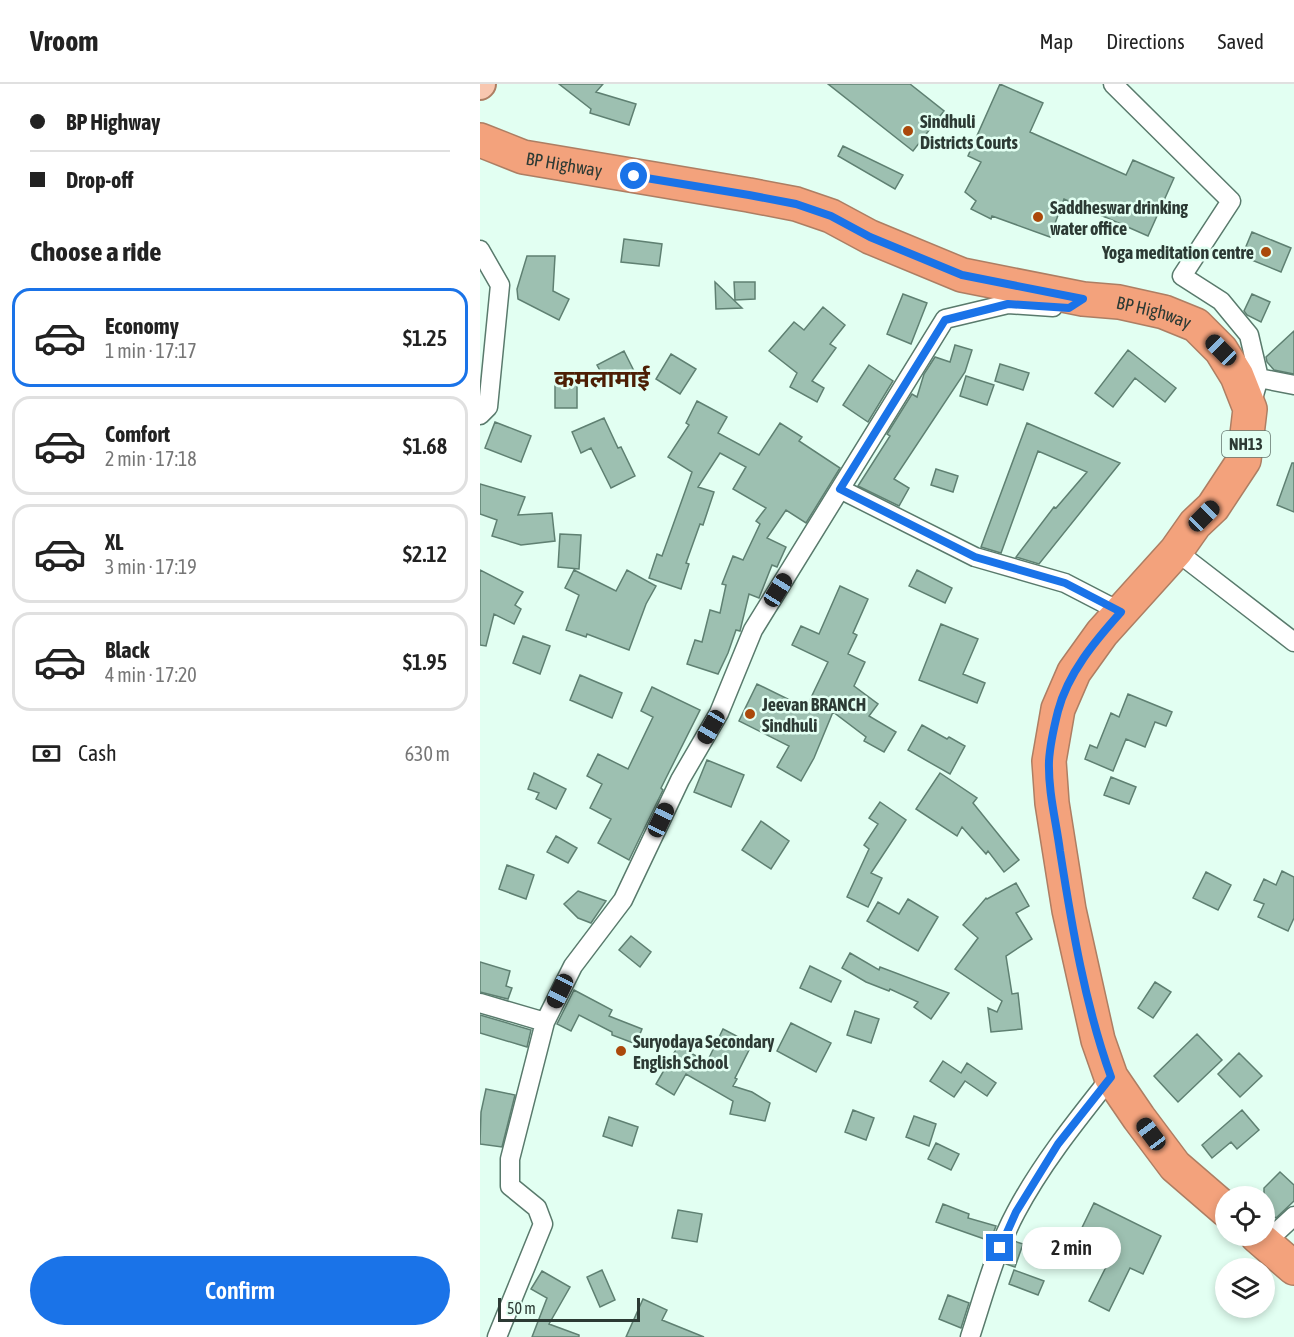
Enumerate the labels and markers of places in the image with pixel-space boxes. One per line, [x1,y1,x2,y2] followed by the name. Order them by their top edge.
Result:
[920,111,1018,153] place label: Sindhuli Districts Courts
[901,124,915,138] marker: Sindhuli Districts Courts
[1050,197,1188,239] place label: Saddheswar drinking water office
[1031,210,1045,224] marker: Saddheswar drinking water office
[1101,242,1254,263] place label: Yoga meditation centre
[1259,245,1273,259] marker: Yoga meditation centre
[761,694,866,736] place label: Jeevan BRANCH Sindhuli
[743,707,757,721] marker: Jeevan BRANCH Sindhuli
[633,1031,775,1073] place label: Suryodaya Secondary English School
[614,1044,628,1058] marker: Suryodaya Secondary English School

